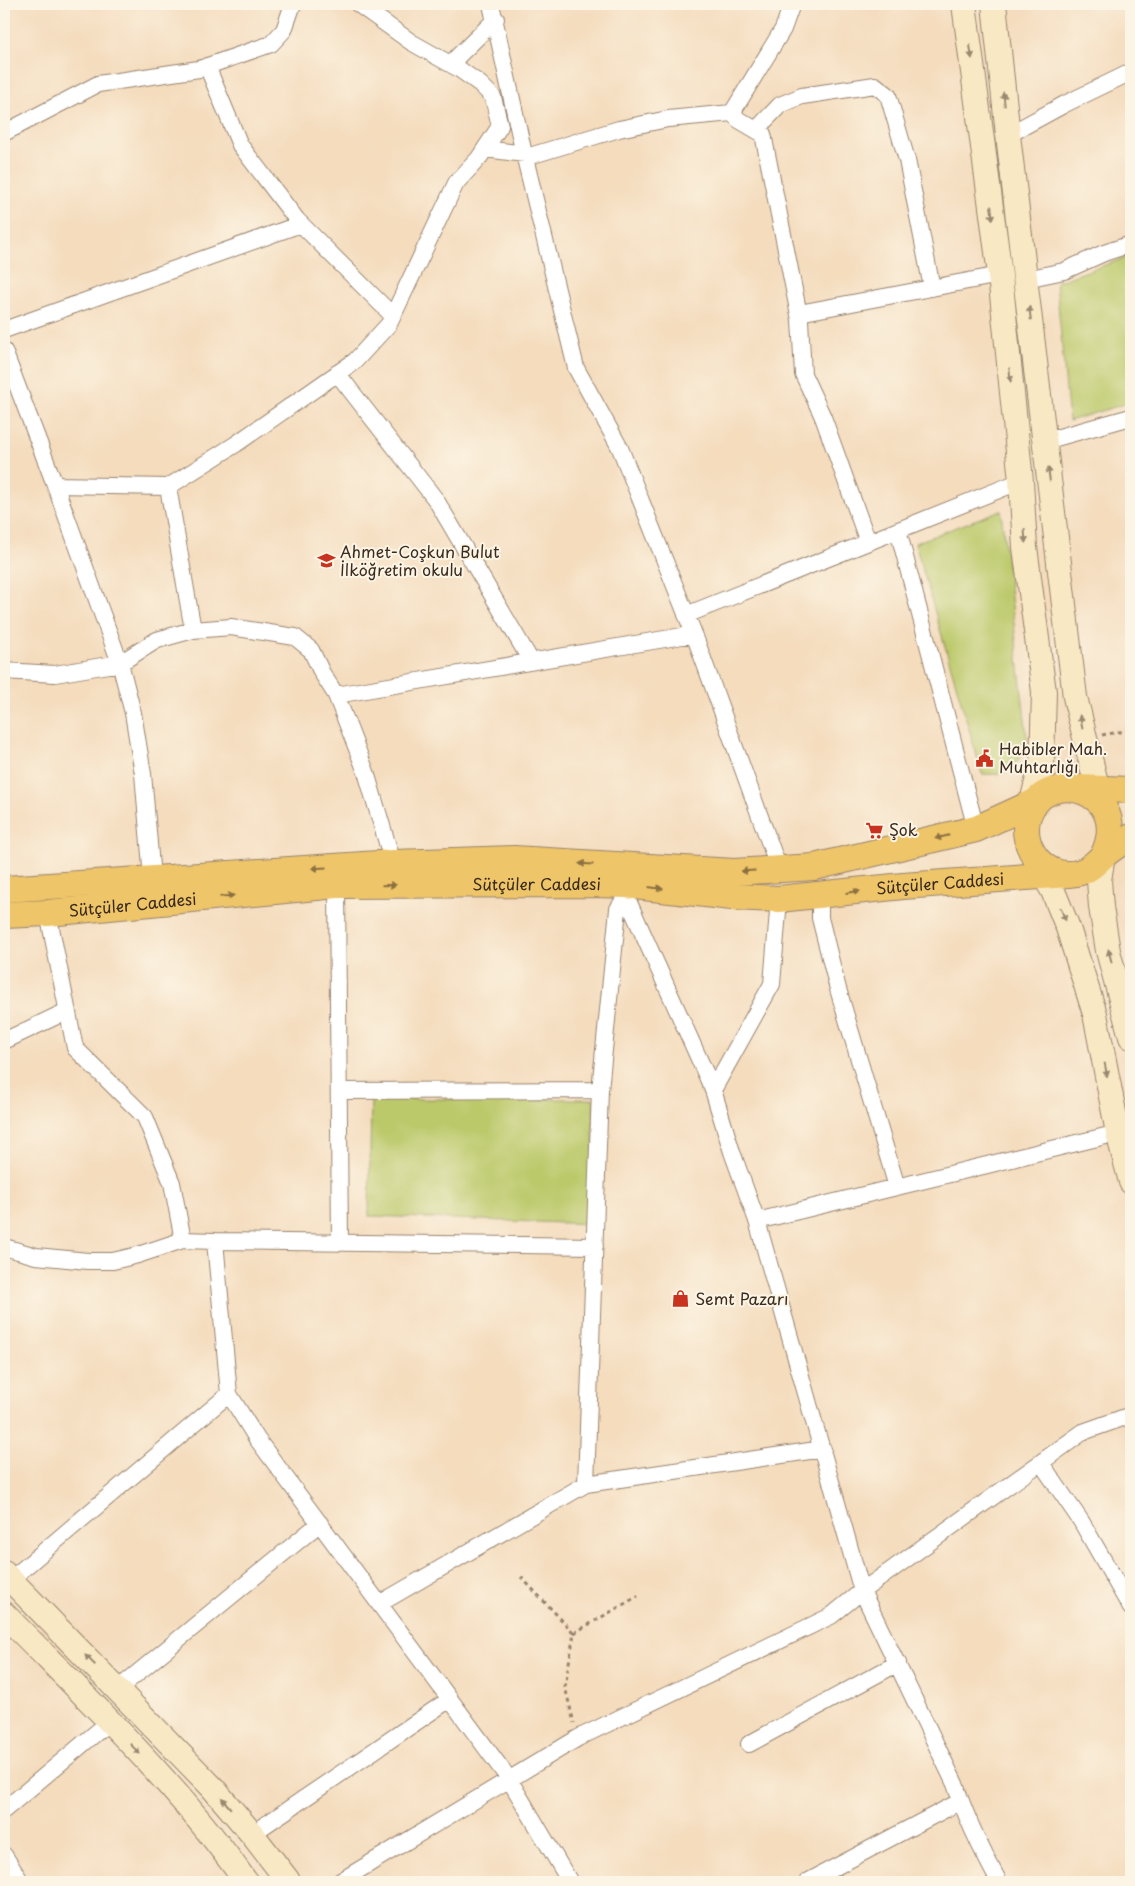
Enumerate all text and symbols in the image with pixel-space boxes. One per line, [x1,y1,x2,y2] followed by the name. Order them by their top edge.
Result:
[968,44,976,60] one-way arrow
[1000,91,1008,107] one-way arrow
[988,205,996,221] one-way arrow
[1026,304,1034,320] one-way arrow
[1006,367,1014,383] one-way arrow
[1045,466,1053,482] one-way arrow
[1021,529,1029,545] one-way arrow
[340,539,500,581] place label: Ahmet-Coşkun Bulut İlköğretim okulu
[316,551,336,571] school or university icon: Ahmet-Coşkun Bulut İlköğretim okulu
[1076,714,1084,730] one-way arrow
[999,736,1107,778] place label: Habibler Mah. Muhtarlığı
[975,748,995,768] public building icon: Habibler Mah. Muhtarlığı
[889,817,918,841] place label: Şok
[865,820,885,840] supermarket icon: Şok
[935,833,950,841] one-way arrow
[578,860,594,868] one-way arrow
[311,864,327,872] one-way arrow
[875,866,1005,900] street label: Sütçüler Caddesi
[740,868,756,876] one-way arrow
[472,871,601,895] street label: Sütçüler Caddesi
[381,881,397,889] one-way arrow
[648,884,664,892] one-way arrow
[67,886,198,922] street label: Sütçüler Caddesi
[845,888,861,896] one-way arrow
[219,892,235,900] one-way arrow
[1059,907,1067,921] one-way arrow
[1106,949,1114,964] one-way arrow
[1102,1063,1110,1079] one-way arrow
[695,1286,789,1310] place label: Semt Pazarı
[671,1289,691,1309] shop icon: Semt Pazarı
[84,1655,96,1667] one-way arrow
[129,1743,141,1755] one-way arrow
[220,1798,232,1810] one-way arrow

